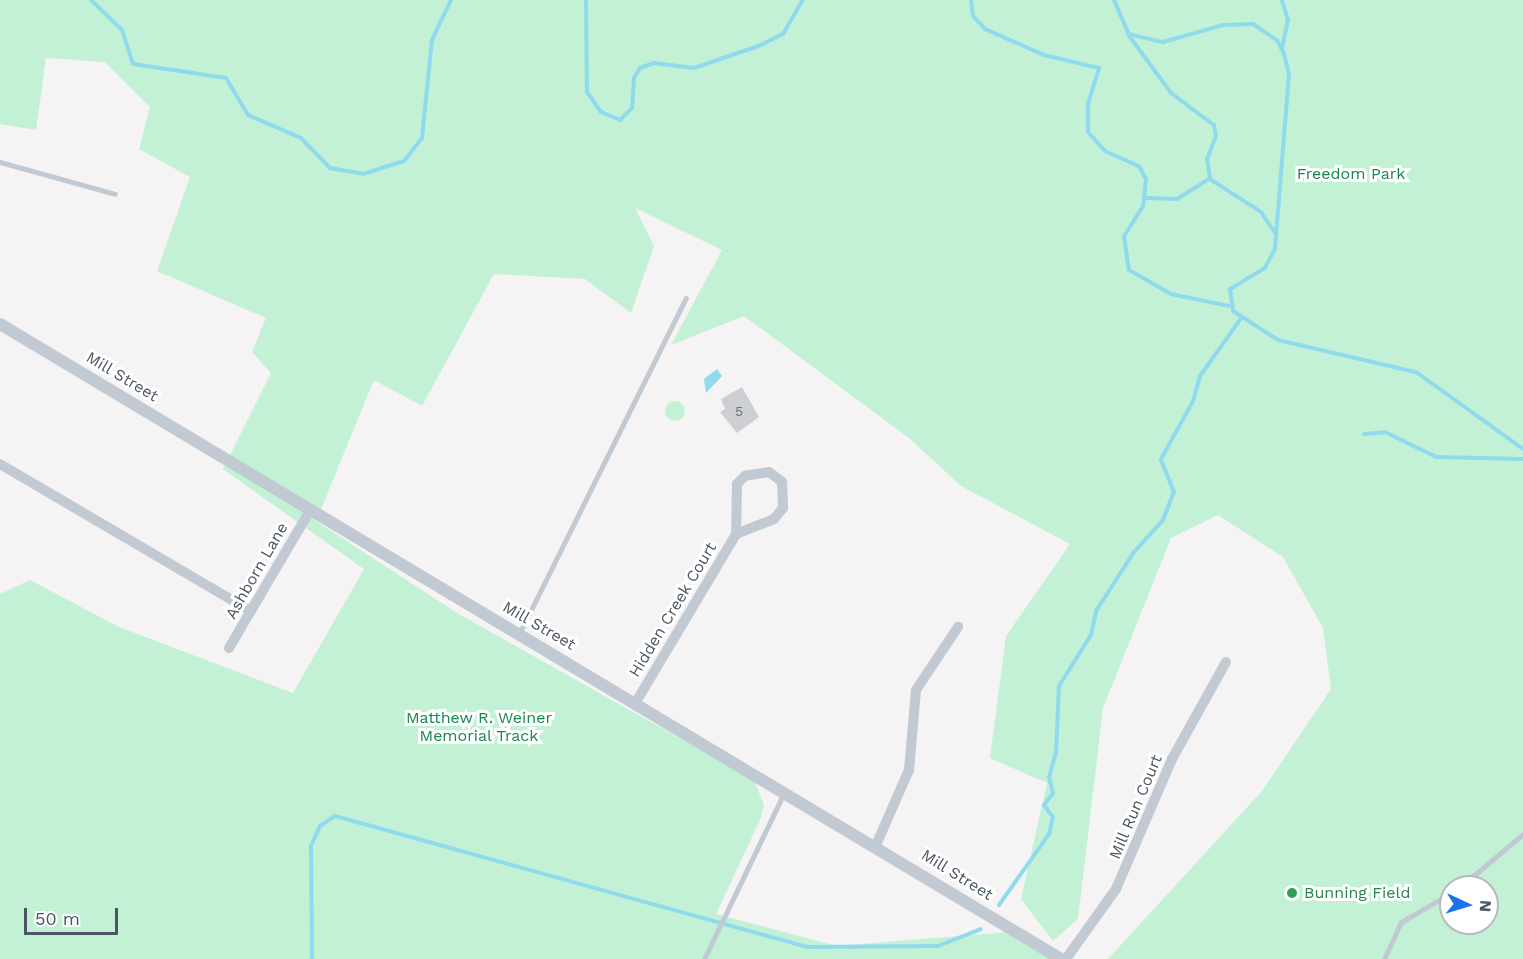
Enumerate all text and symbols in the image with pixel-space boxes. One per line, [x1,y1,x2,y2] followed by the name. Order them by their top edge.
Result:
[1297,164,1405,184] park label: Freedom Park
[82,348,162,406] street label: Mill Street
[735,403,743,419] house number: 5
[222,519,292,623] street label: Ashborn Lane
[625,539,721,681] street label: Hidden Creek Court
[499,597,579,655] street label: Mill Street
[406,708,552,746] park label: Matthew R. Weiner Memorial Track
[1105,752,1167,862] street label: Mill Run Court
[917,845,997,905] street label: Mill Street
[1439,875,1499,935] north arrow
[1304,883,1410,903] place label: Bunning Field
[1285,886,1299,900] marker: Bunning Field
[27,896,122,934] scale bar
[1476,900,1495,913] text: N
[35,908,80,929] text: 50 m

